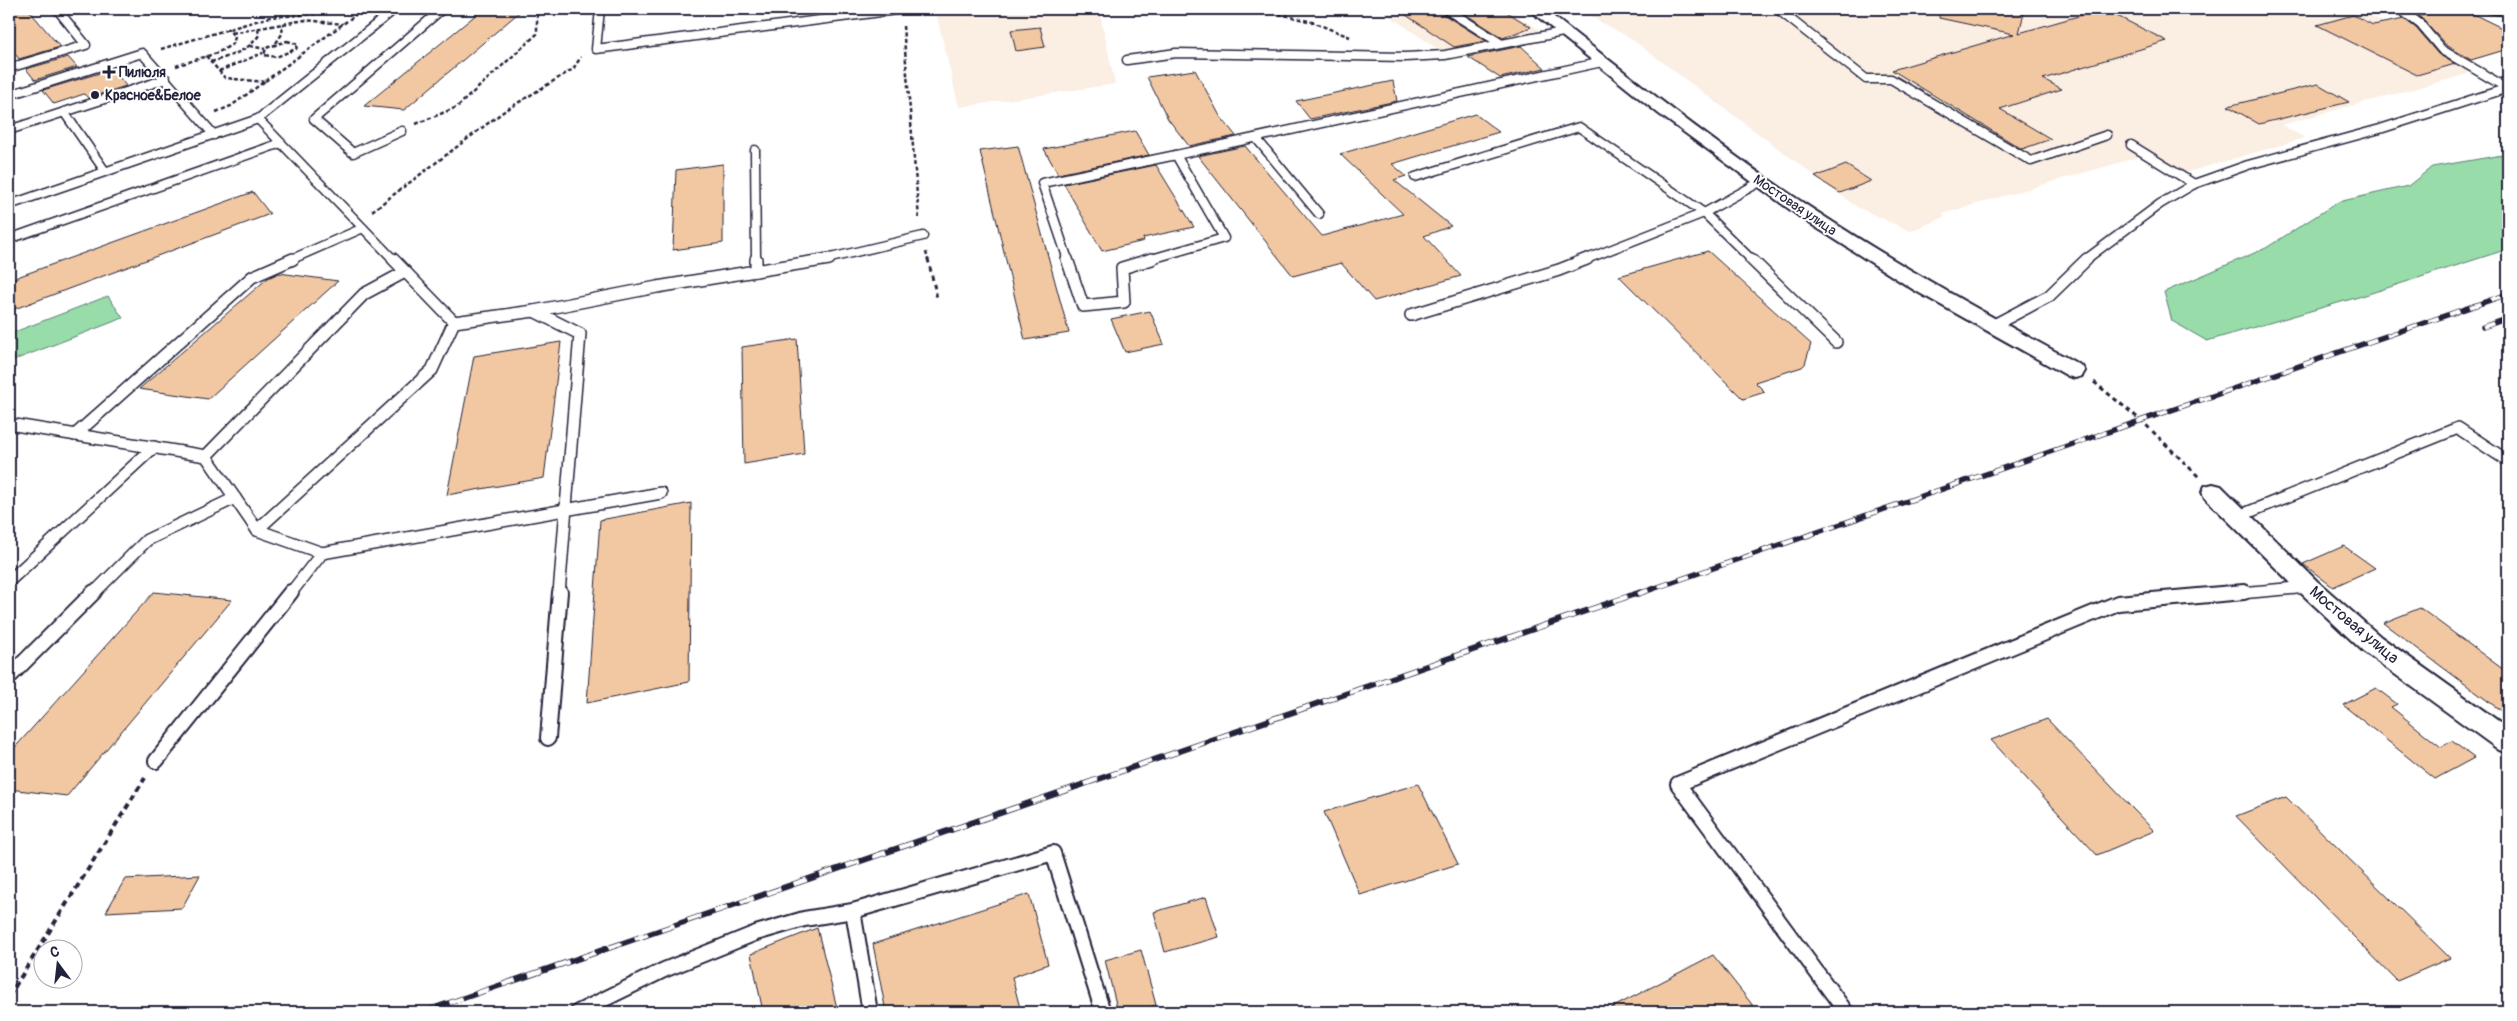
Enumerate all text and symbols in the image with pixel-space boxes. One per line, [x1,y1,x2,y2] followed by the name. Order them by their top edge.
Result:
[119,64,166,81] place label: Пилюля
[103,66,115,78] marker: Пилюля
[105,87,202,104] place label: Красное&Белое
[89,89,101,101] marker: Красное&Белое
[1750,171,1840,239] street label: Мостовая улица
[2305,582,2403,668] street label: Мостовая улица
[32,938,82,988] north arrow
[48,943,61,961] text: С

